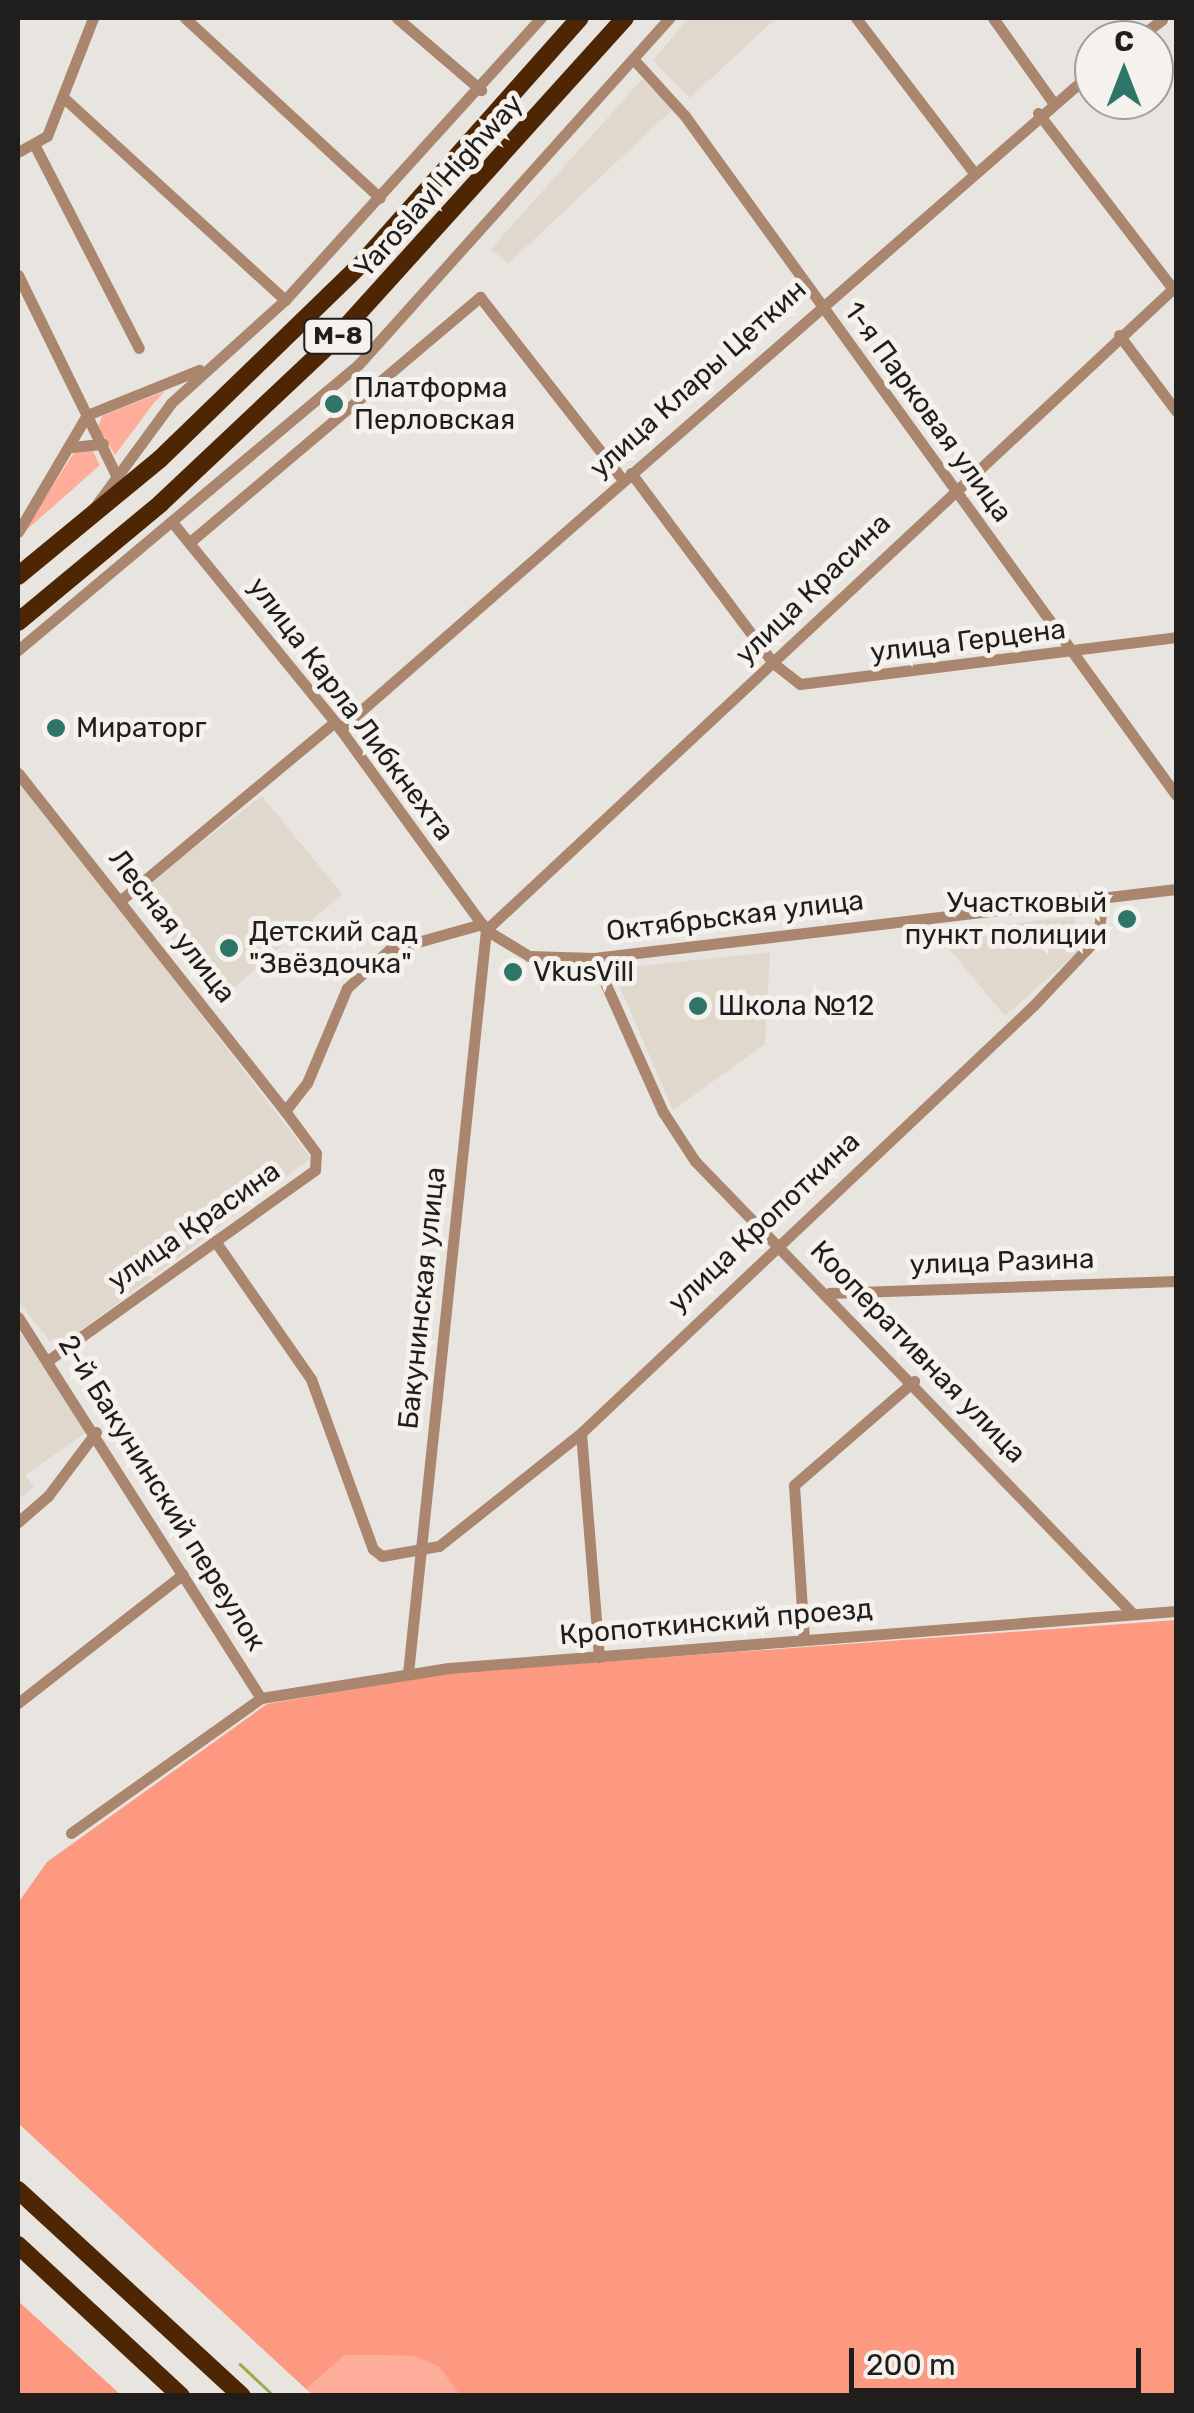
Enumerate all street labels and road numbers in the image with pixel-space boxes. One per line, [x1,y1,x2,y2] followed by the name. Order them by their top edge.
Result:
[348,87,530,285] street label: Yaroslavl Highway
[583,273,813,485] street label: улица Клары Цеткин
[837,295,1019,529] street label: 1-я Парковая улица
[303,316,373,356] road number: М-8
[729,507,897,671] street label: улица Красина
[241,571,461,847] street label: улица Карла Либкнехта
[868,612,1068,670] street label: улица Герцена
[101,842,243,1010] street label: Лесная улица
[604,884,866,948] street label: Октябрьская улица
[661,1125,867,1319] street label: улица Кропоткина
[101,1154,287,1298] street label: улица Красина
[392,1165,452,1431] street label: Бакунинская улица
[803,1234,1033,1470] street label: Кооперативная улица
[909,1242,1095,1282] street label: улица Разина
[51,1329,273,1657] street label: 2-й Бакунинский переулок
[558,1592,874,1652] street label: Кропоткинский проезд

